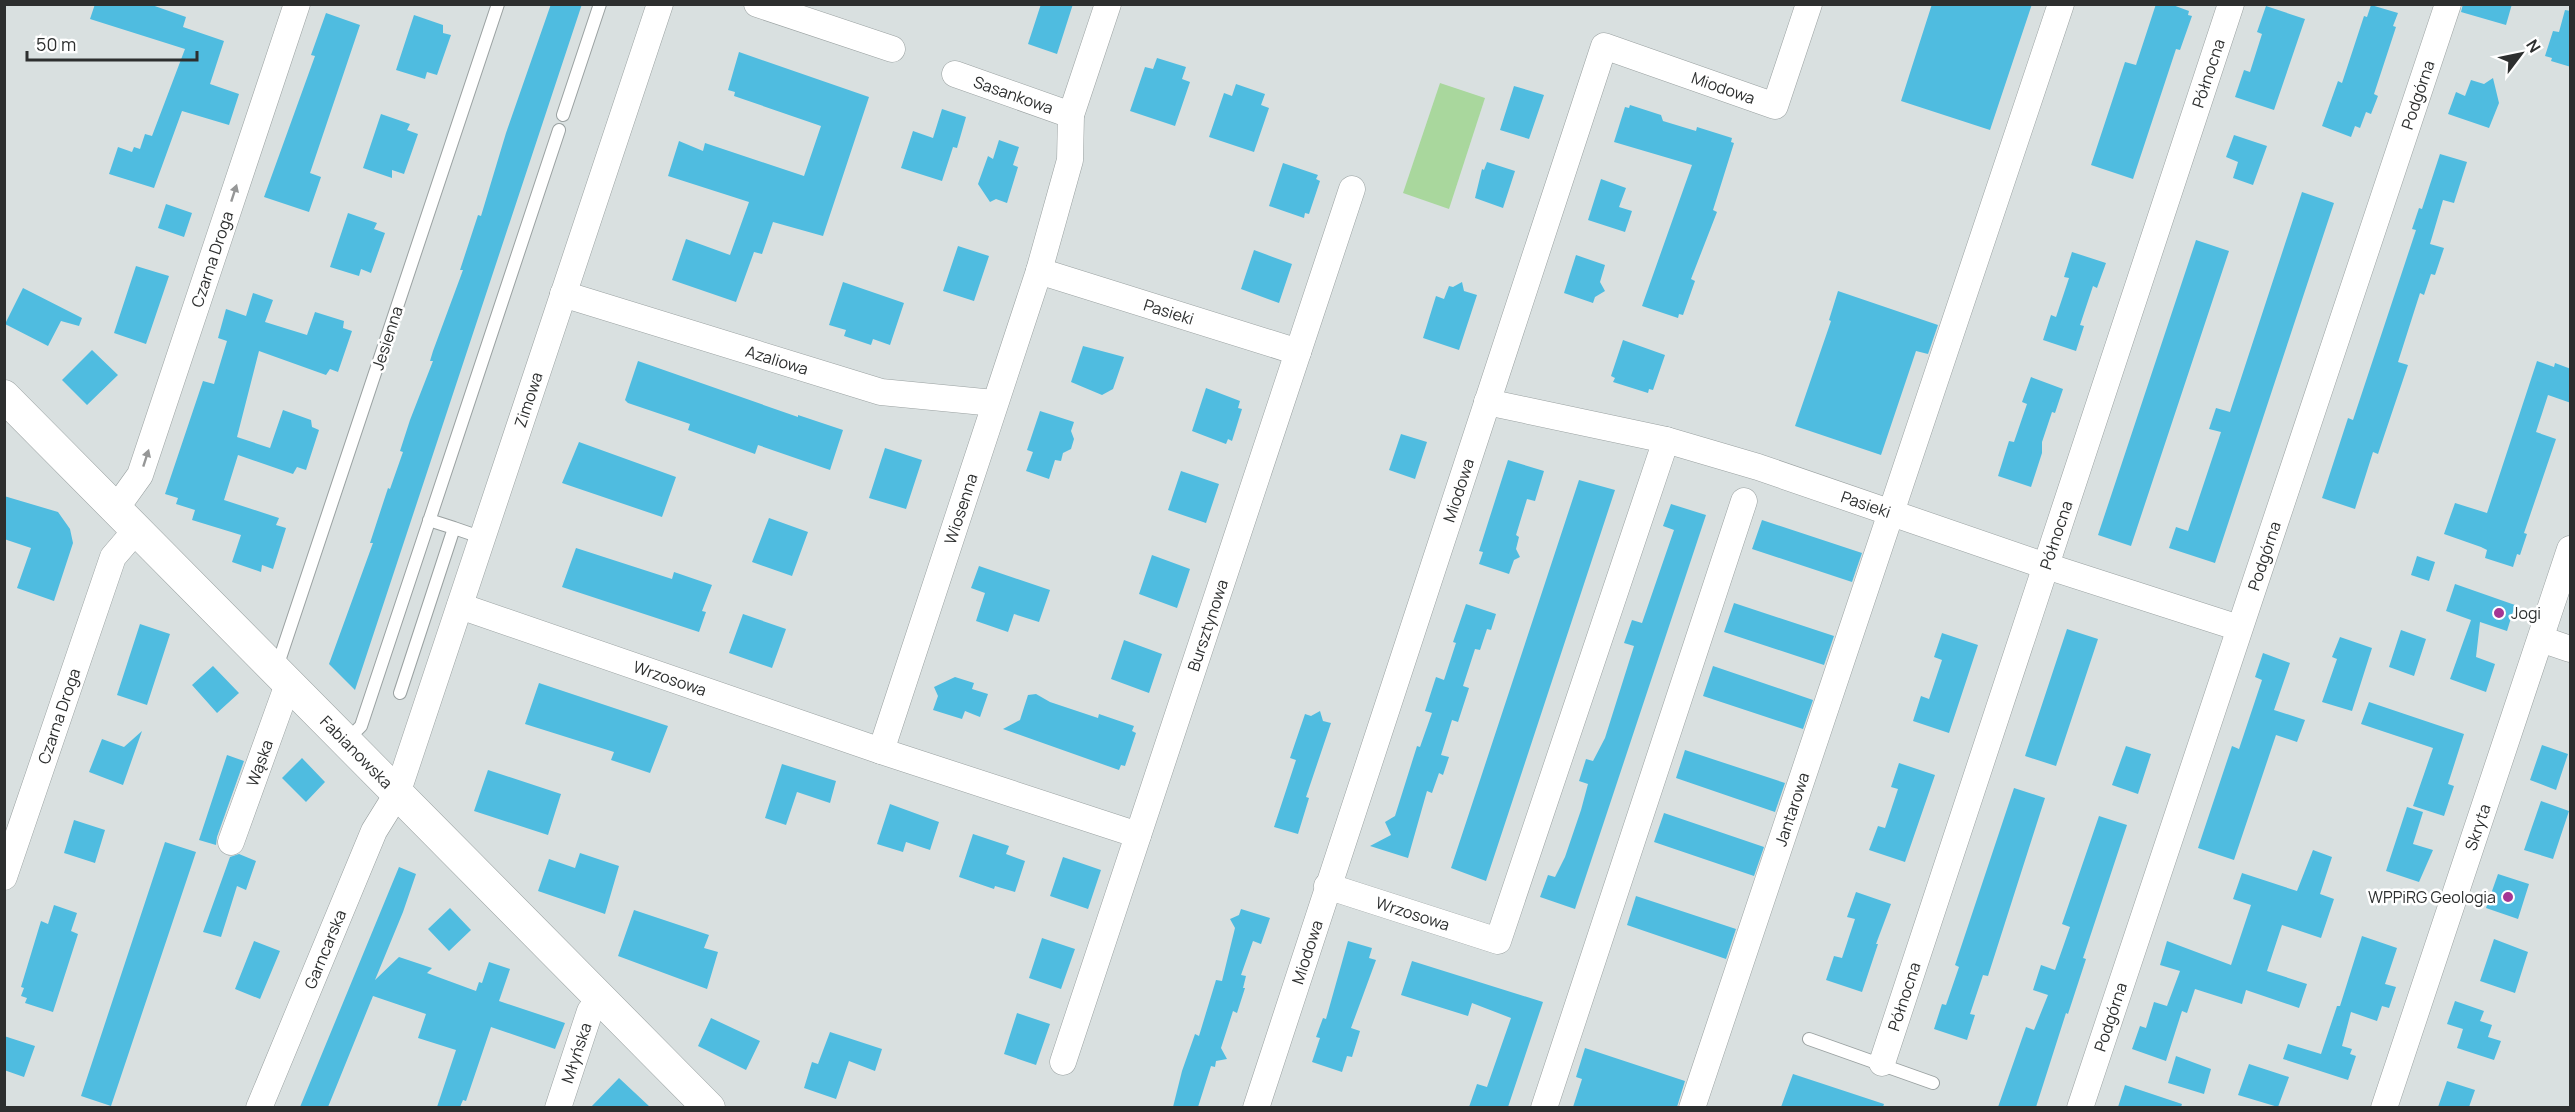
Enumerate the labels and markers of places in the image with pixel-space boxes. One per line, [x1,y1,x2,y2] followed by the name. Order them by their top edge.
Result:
[2511,602,2541,624] place label: Jogi
[2492,606,2506,620] marker: Jogi
[2368,886,2496,908] place label: WPPiRG Geologia
[2501,890,2515,904] marker: WPPiRG Geologia

